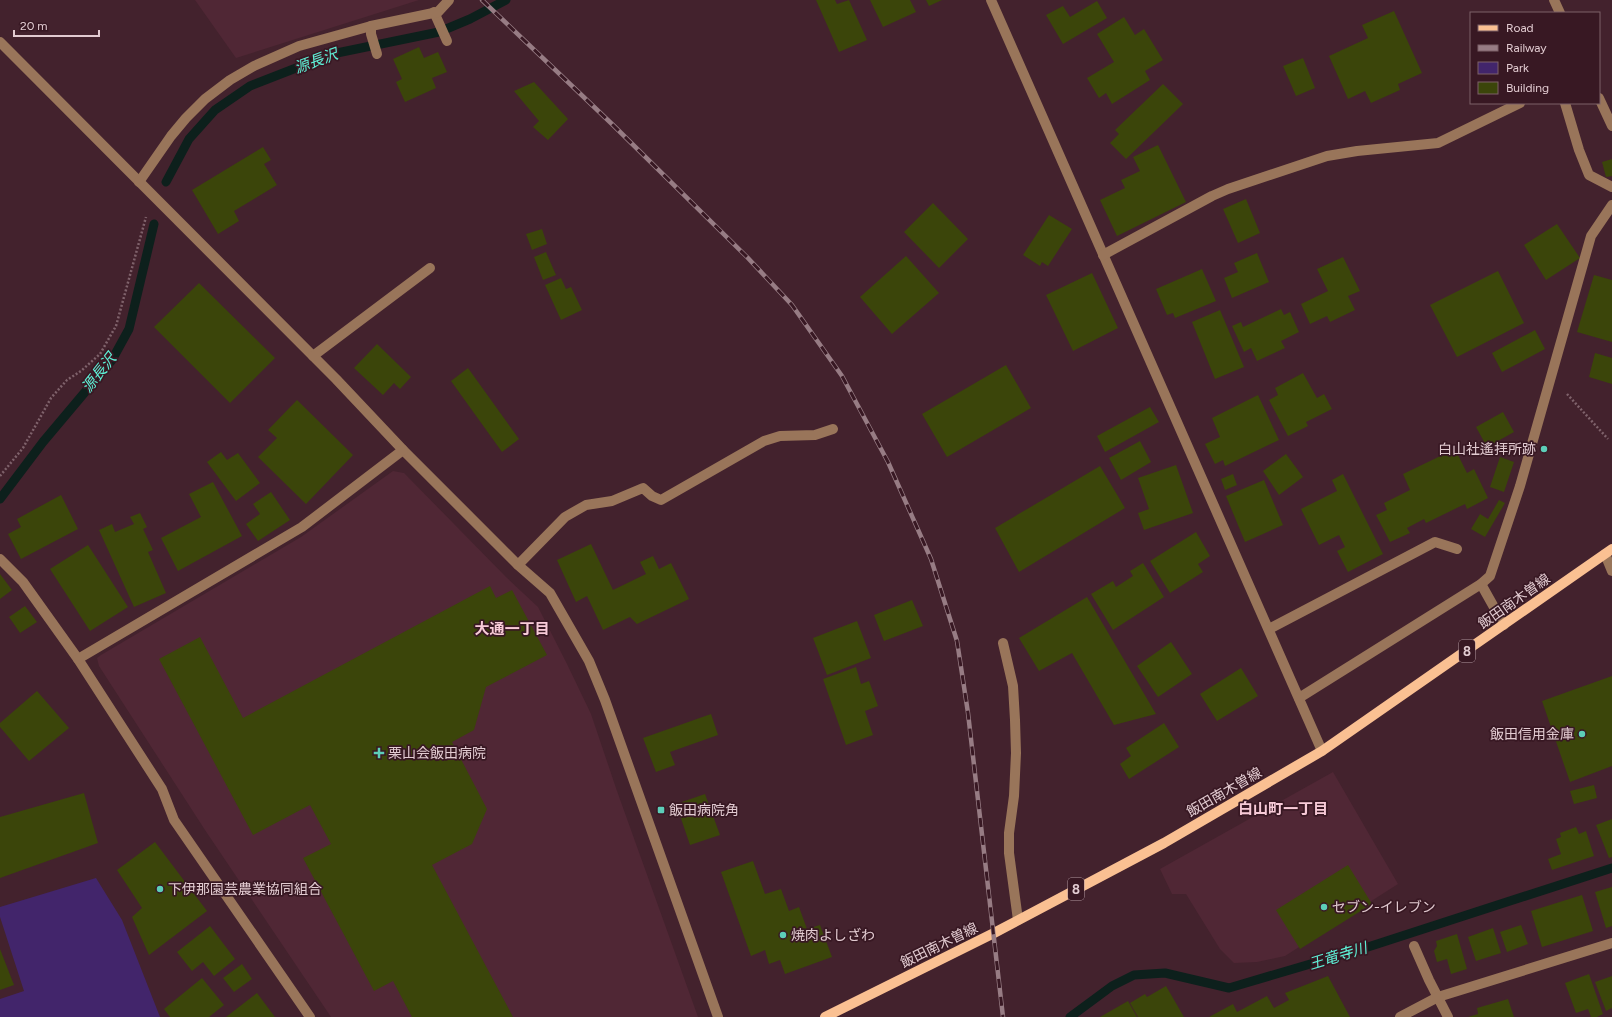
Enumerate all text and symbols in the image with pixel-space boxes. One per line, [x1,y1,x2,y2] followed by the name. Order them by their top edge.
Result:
[14,12,99,38] scale bar
[1470,12,1600,104] legend
[20,19,48,33] text: 20 m
[1506,21,1534,35] text: Road
[1506,41,1547,55] text: Railway
[292,44,342,77] water label: 源長沢
[1506,61,1529,75] text: Park
[1506,81,1549,95] text: Building
[78,348,121,396] water label: 源長沢
[1438,441,1536,458] place label: 白山社遙拝所跡
[1539,444,1549,454] marker: 白山社遙拝所跡
[1475,570,1554,632] street label: 飯田南木曽線
[474,620,550,638] district label: 大通一丁目
[1459,640,1475,662] road number: 8
[1490,726,1574,743] place label: 飯田信用金庫
[1577,729,1587,739] marker: 飯田信用金庫
[388,745,486,762] place label: 栗山会飯田病院
[373,747,385,759] marker: 栗山会飯田病院
[1184,764,1265,821] street label: 飯田南木曽線
[1238,800,1328,818] district label: 白山町一丁目
[669,802,739,819] place label: 飯田病院角
[656,805,666,815] marker: 飯田病院角
[1068,878,1084,900] road number: 8
[168,881,322,898] place label: 下伊那園芸農業協同組合
[155,884,165,894] marker: 下伊那園芸農業協同組合
[1332,899,1436,916] place label: セブン-イレブン
[1319,902,1329,912] marker: セブン-イレブン
[898,919,981,972] street label: 飯田南木曽線
[791,927,875,944] place label: 焼肉よしざわ
[778,930,788,940] marker: 焼肉よしざわ
[1307,938,1371,973] water label: 王竜寺川

